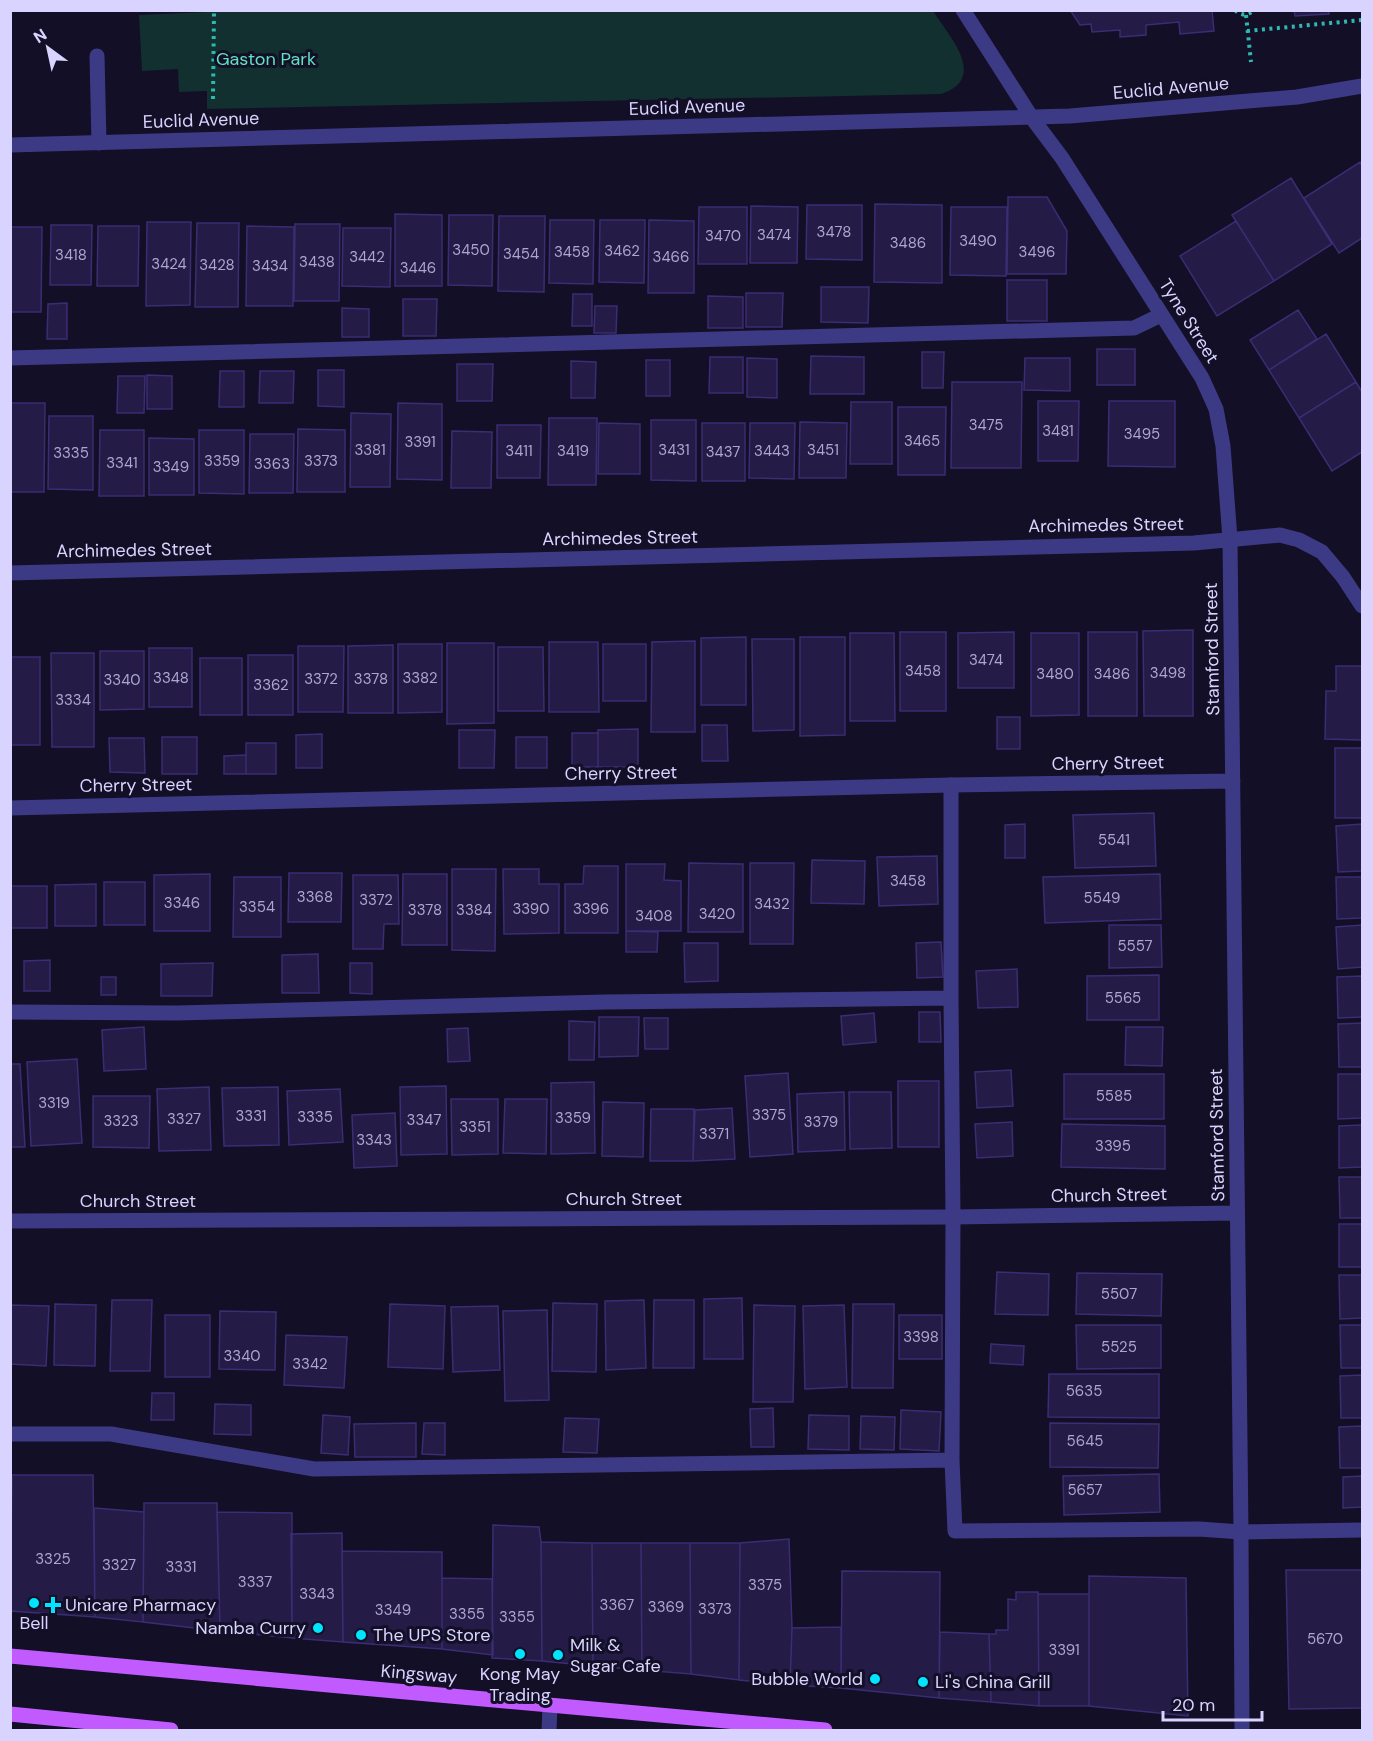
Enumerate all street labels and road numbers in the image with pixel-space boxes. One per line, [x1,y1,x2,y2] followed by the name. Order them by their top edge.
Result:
[1112,71,1230,105] street label: Euclid Avenue
[628,93,746,121] street label: Euclid Avenue
[142,106,260,134] street label: Euclid Avenue
[1154,274,1224,368] street label: Tyne Street
[1028,512,1184,538] street label: Archimedes Street
[542,525,698,551] street label: Archimedes Street
[56,537,212,563] street label: Archimedes Street
[1199,582,1225,716] street label: Stamford Street
[1051,750,1165,776] street label: Cherry Street
[564,760,678,786] street label: Cherry Street
[79,772,193,798] street label: Cherry Street
[1204,1068,1230,1202] street label: Stamford Street
[1051,1182,1167,1208] street label: Church Street
[566,1187,682,1211] street label: Church Street
[80,1189,196,1213] street label: Church Street
[380,1659,458,1689] street label: Kingsway

